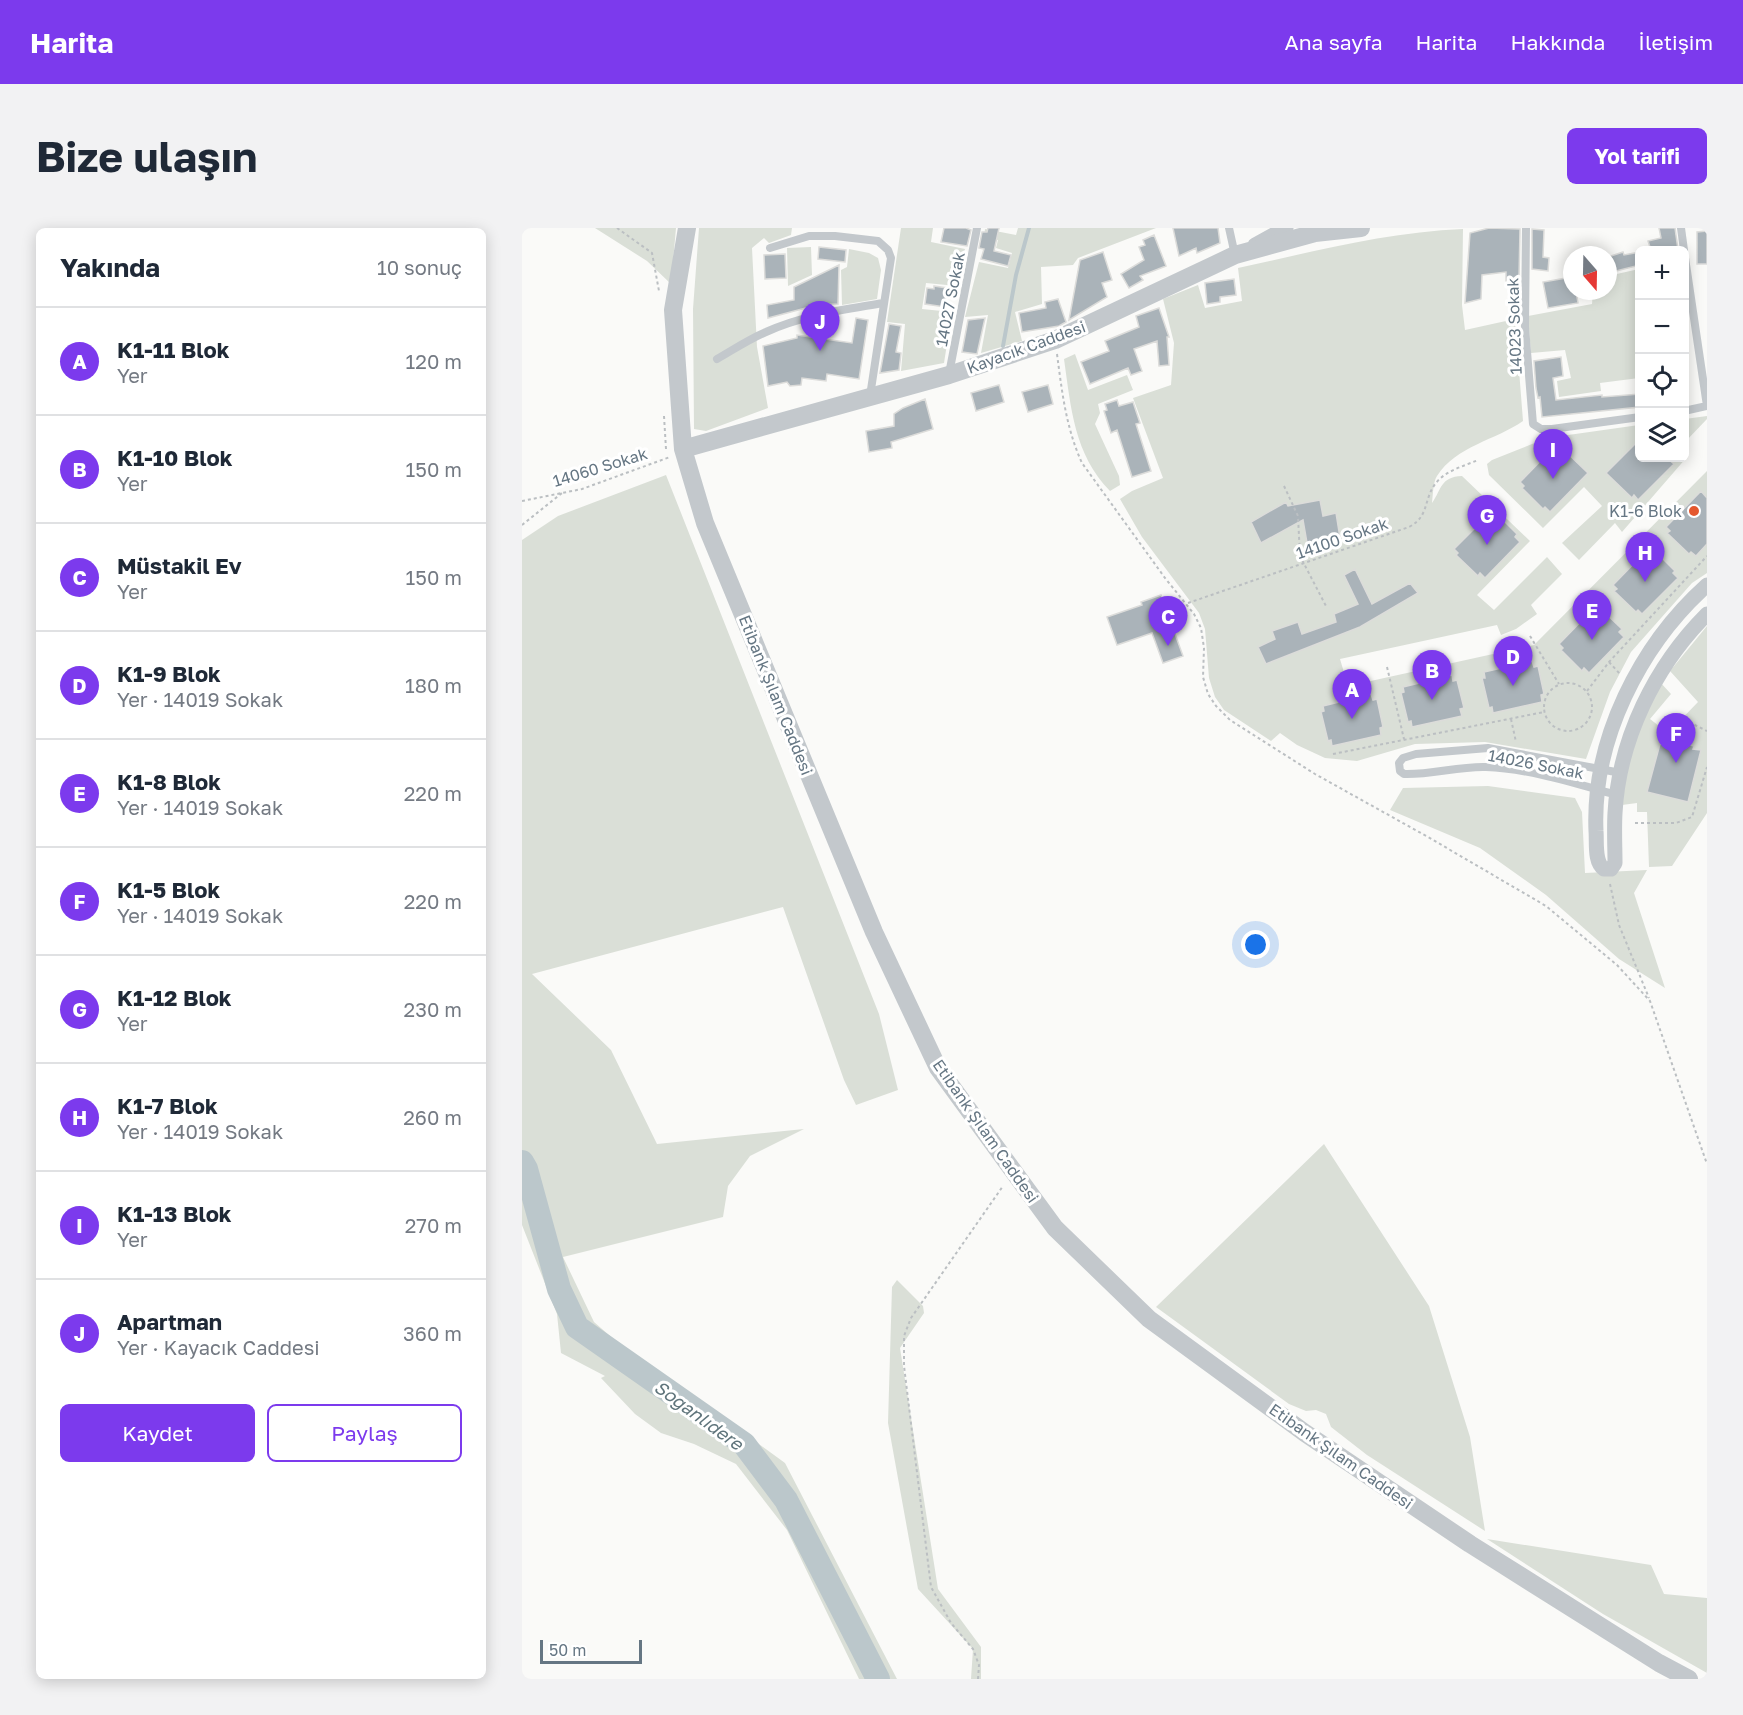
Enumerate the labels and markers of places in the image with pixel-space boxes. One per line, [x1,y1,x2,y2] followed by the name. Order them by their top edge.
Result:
[800,302,840,351] pin: J
[1534,430,1572,479] pin: I
[1468,496,1506,545] pin: G
[1609,501,1682,521] place label: K1-6 Blok
[1687,504,1701,518] marker: K1-6 Blok
[1626,532,1664,582] pin: H
[1572,590,1612,640] pin: E
[1148,596,1188,646] pin: C
[1494,636,1532,686] pin: D
[1412,650,1452,700] pin: B
[1332,670,1372,719] pin: A
[1656,714,1696,763] pin: F

